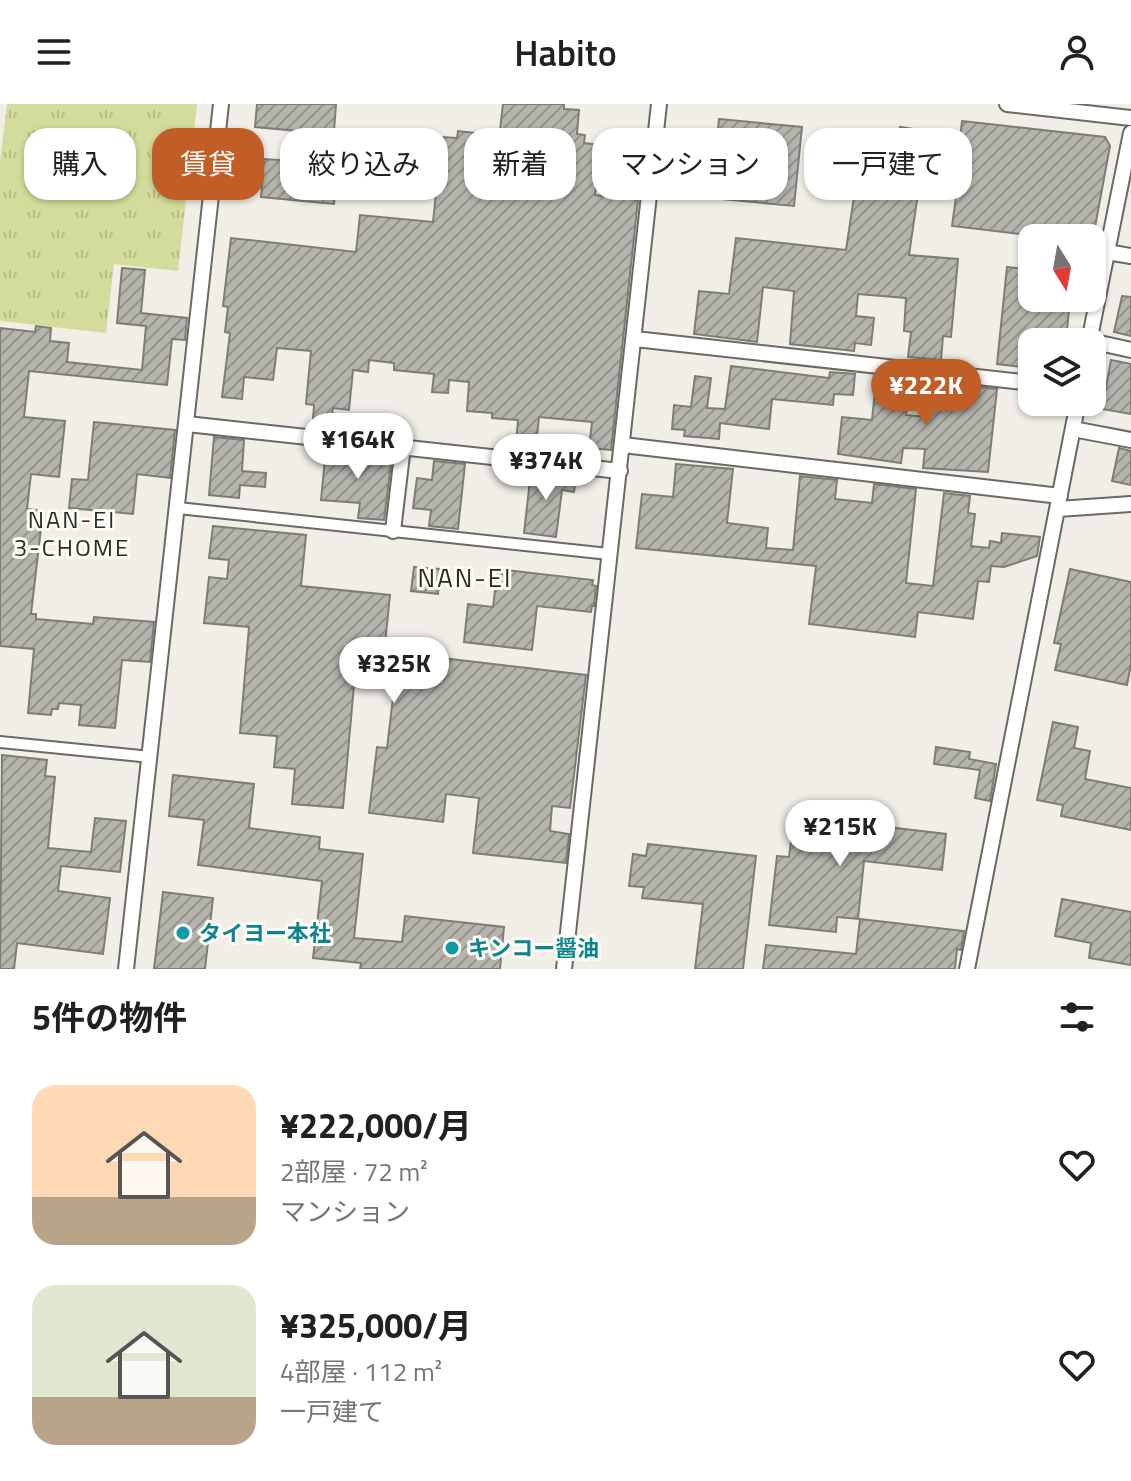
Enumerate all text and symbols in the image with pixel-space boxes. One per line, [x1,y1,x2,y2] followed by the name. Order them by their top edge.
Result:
[514,25,617,80] text: Habito
[32,30,76,74] icon: menu
[1055,30,1099,74] icon: person
[24,128,136,200] chip: 購入
[152,128,264,200] chip: 賃貸
[280,128,448,200] chip: 絞り込み
[464,128,576,200] chip: 新着
[592,128,788,200] chip: マンション
[804,128,972,200] chip: 一戸建て
[1018,224,1106,312] north arrow
[1018,224,1106,416] map controls
[1018,328,1106,416] button: layers
[870,359,982,427] pin: ¥222K
[889,365,963,404] text: ¥222K
[302,413,414,481] pin: ¥164K
[321,419,395,458] text: ¥164K
[490,434,602,502] pin: ¥374K
[509,440,583,479] text: ¥374K
[14,501,130,565] district label: NAN-EI 3-CHOME
[418,558,512,597] district label: NAN-EI
[338,637,450,705] pin: ¥325K
[357,643,431,682] text: ¥325K
[784,800,896,868] pin: ¥215K
[803,806,877,845] text: ¥215K
[199,916,331,950] place label: タイヨー本社
[174,924,192,942] marker: タイヨー本社
[468,931,599,965] place label: キンコー醤油
[443,939,461,957] marker: キンコー醤油
[32,991,187,1043] text: 5件の物件
[1055,995,1099,1039] icon: filters
[280,1099,472,1151] text: ¥222,000/月
[96,1117,192,1213] icon: home
[1055,1143,1099,1187] icon: heart
[280,1152,428,1191] text: 2部屋 · 72 m²
[280,1192,410,1231] text: マンション
[280,1299,472,1351] text: ¥325,000/月
[96,1317,192,1413] icon: home
[1055,1343,1099,1387] icon: heart
[280,1352,442,1391] text: 4部屋 · 112 m²
[280,1392,384,1431] text: 一戸建て

